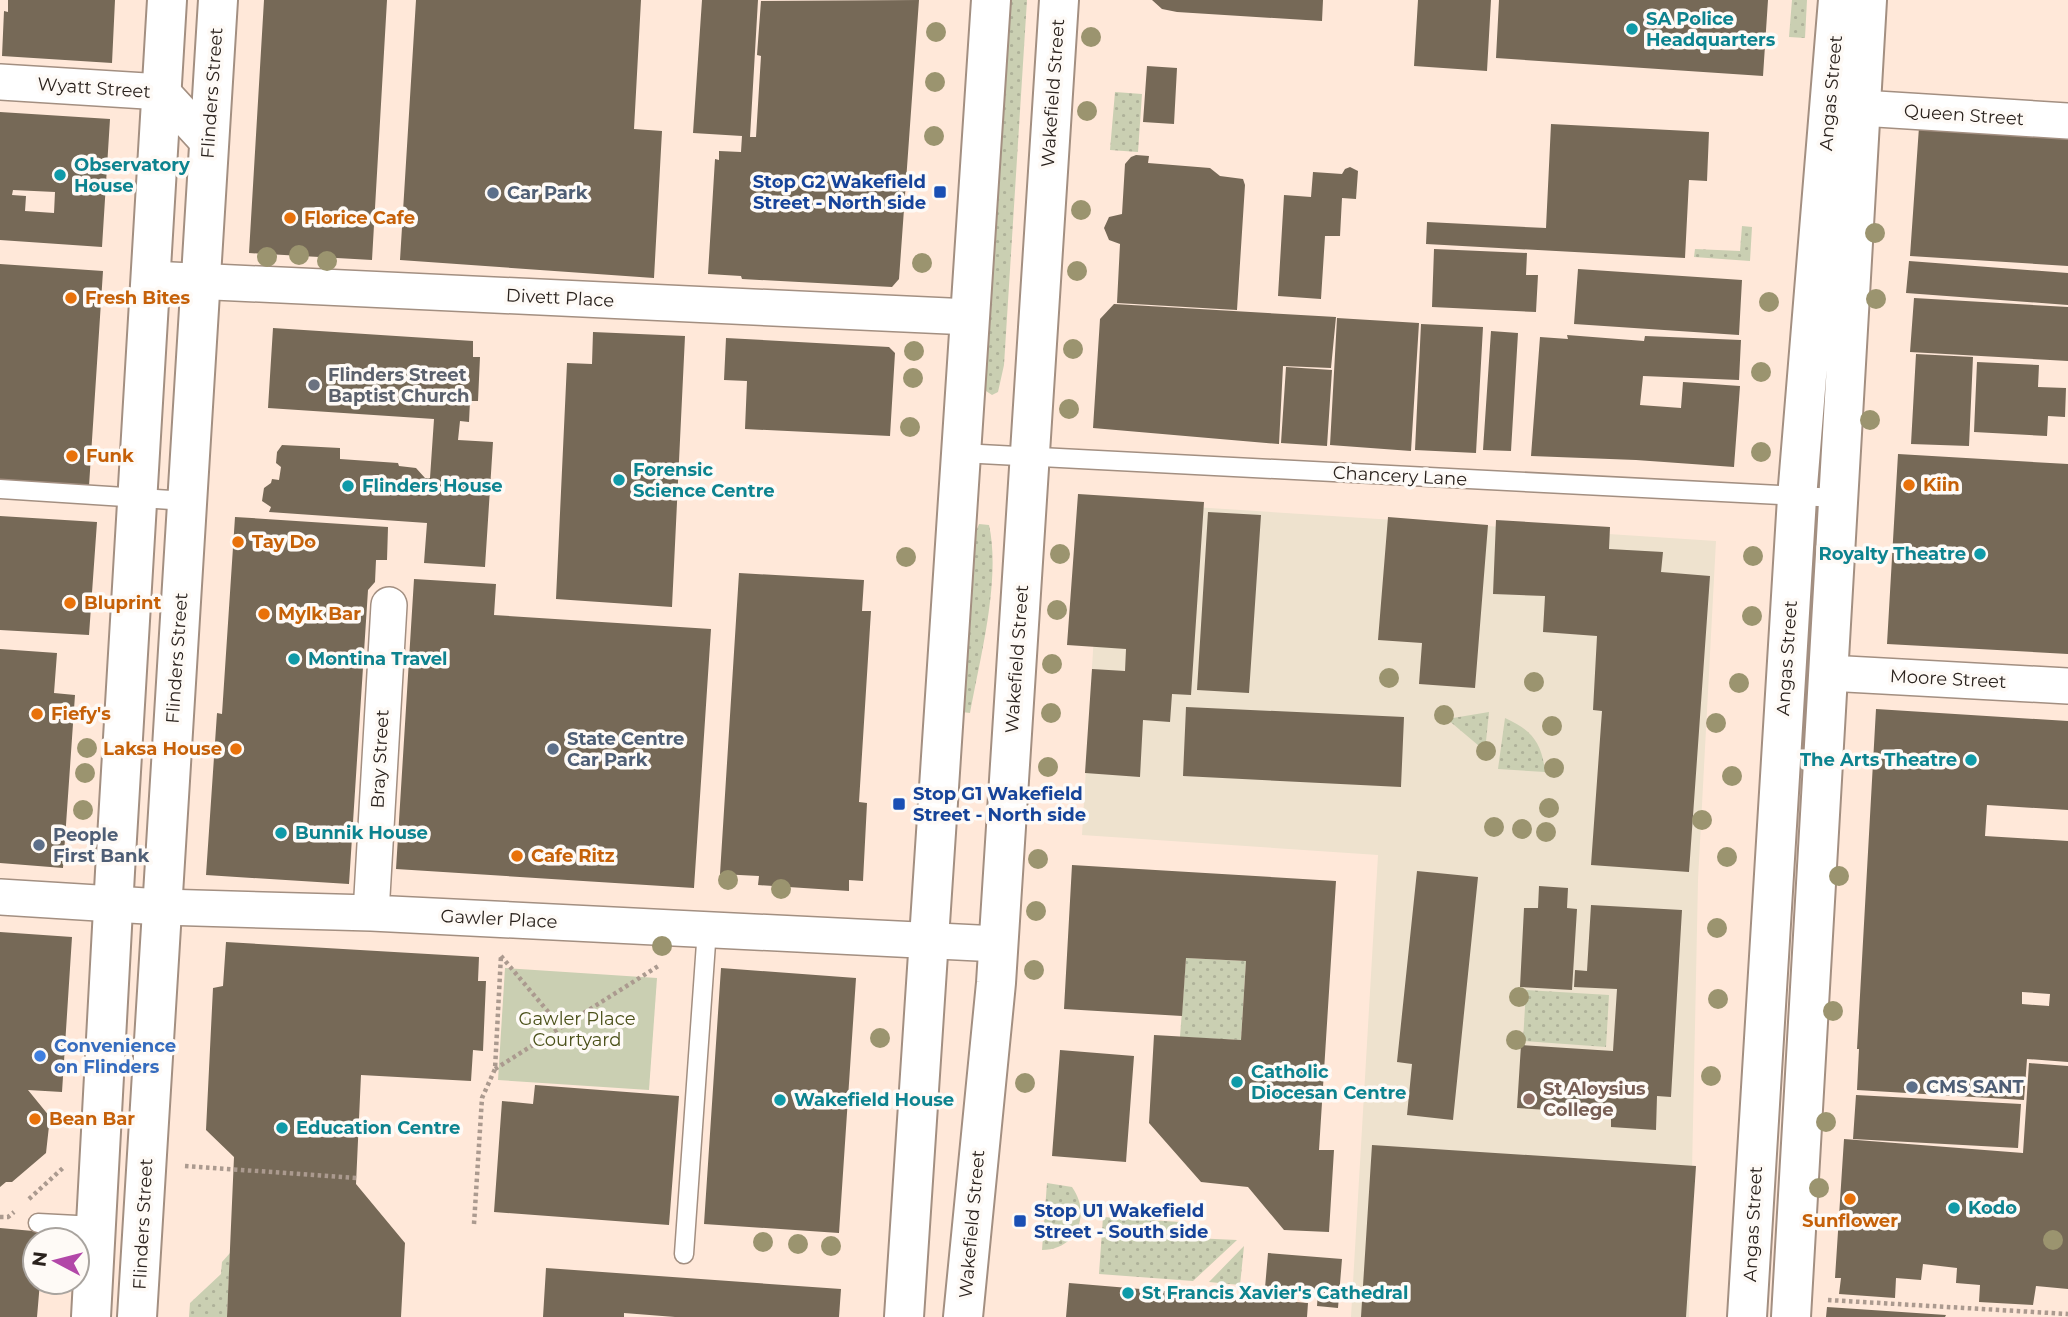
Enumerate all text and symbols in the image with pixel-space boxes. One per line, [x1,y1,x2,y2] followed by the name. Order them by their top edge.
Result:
[1646,8,1776,51] place label: SA Police Headquarters
[1037,18,1069,168] street label: Wakefield Street
[1624,21,1640,37] marker: SA Police Headquarters
[196,27,228,159] street label: Flinders Street
[1815,34,1847,152] street label: Angas Street
[37,73,151,103] street label: Wyatt Street
[1903,100,2025,130] street label: Queen Street
[74,154,190,197] place label: Observatory House
[52,167,68,183] marker: Observatory House
[753,171,926,214] place label: Stop G2 Wakefield Street - North side
[507,182,588,204] place label: Car Park
[932,184,948,200] marker: Stop G2 Wakefield Street - North side
[485,185,501,201] marker: Car Park
[304,207,415,229] place label: Florice Cafe
[282,210,298,226] marker: Florice Cafe
[505,284,615,312] street label: Divett Place
[85,287,190,309] place label: Fresh Bites
[63,290,79,306] marker: Fresh Bites
[328,364,469,407] place label: Flinders Street Baptist Church
[306,377,322,393] marker: Flinders Street Baptist Church
[86,445,134,467] place label: Funk
[64,448,80,464] marker: Funk
[633,459,775,502] place label: Forensic Science Centre
[1332,461,1468,491] street label: Chancery Lane
[611,472,627,488] marker: Forensic Science Centre
[1923,474,1960,496] place label: Kiin
[362,475,503,497] place label: Flinders House
[1901,477,1917,493] marker: Kiin
[340,478,356,494] marker: Flinders House
[252,531,316,553] place label: Tay Do
[230,534,246,550] marker: Tay Do
[1818,543,1966,565] place label: Royalty Theatre
[1972,546,1988,562] marker: Royalty Theatre
[1001,584,1033,734] street label: Wakefield Street
[84,592,162,614] place label: Bluprint
[161,592,193,724] street label: Flinders Street
[62,595,78,611] marker: Bluprint
[1772,599,1802,717] street label: Angas Street
[278,603,361,625] place label: Mylk Bar
[256,606,272,622] marker: Mylk Bar
[308,648,447,670] place label: Montina Travel
[286,651,302,667] marker: Montina Travel
[1889,665,2007,693] street label: Moore Street
[51,703,111,725] place label: Fiefy's
[29,706,45,722] marker: Fiefy's
[366,709,394,809] street label: Bray Street
[567,728,684,771] place label: State Centre Car Park
[103,738,222,760] place label: Laksa House
[228,741,244,757] marker: Laksa House
[545,741,561,757] marker: State Centre Car Park
[1800,749,1957,771] place label: The Arts Theatre
[1963,752,1979,768] marker: The Arts Theatre
[913,783,1086,826] place label: Stop G1 Wakefield Street - North side
[891,796,907,812] marker: Stop G1 Wakefield Street - North side
[295,822,428,844] place label: Bunnik House
[53,824,149,867] place label: People First Bank
[273,825,289,841] marker: Bunnik House
[31,837,47,853] marker: People First Bank
[531,845,615,867] place label: Cafe Ritz
[509,848,525,864] marker: Cafe Ritz
[440,905,558,933] street label: Gawler Place
[518,1008,636,1051] park label: Gawler Place Courtyard
[54,1035,176,1078] place label: Convenience on Flinders
[32,1048,48,1064] marker: Convenience on Flinders
[1251,1061,1406,1104] place label: Catholic Diocesan Centre
[1229,1074,1245,1090] marker: Catholic Diocesan Centre
[1926,1076,2025,1098] place label: CMS SANT
[1543,1078,1646,1121] place label: St Aloysius College
[1904,1079,1920,1095] marker: CMS SANT
[794,1089,954,1111] place label: Wakefield House
[1521,1091,1537,1107] marker: St Aloysius College
[772,1092,788,1108] marker: Wakefield House
[49,1108,135,1130] place label: Bean Bar
[27,1111,43,1127] marker: Bean Bar
[296,1117,460,1139] place label: Education Centre
[274,1120,290,1136] marker: Education Centre
[955,1149,989,1299] street label: Wakefield Street
[129,1158,157,1290] street label: Flinders Street
[1739,1166,1767,1282] street label: Angas Street
[1842,1191,1858,1207] marker: Sunflower
[1968,1197,2017,1219] place label: Kodo
[1034,1200,1208,1243] place label: Stop U1 Wakefield Street - South side
[1946,1200,1962,1216] marker: Kodo
[1802,1210,1898,1232] place label: Sunflower
[1012,1213,1028,1229] marker: Stop U1 Wakefield Street - South side
[21,1226,91,1296] north arrow
[27,1250,52,1268] text: N
[1142,1282,1408,1304] place label: St Francis Xavier's Cathedral
[1120,1285,1136,1301] marker: St Francis Xavier's Cathedral

